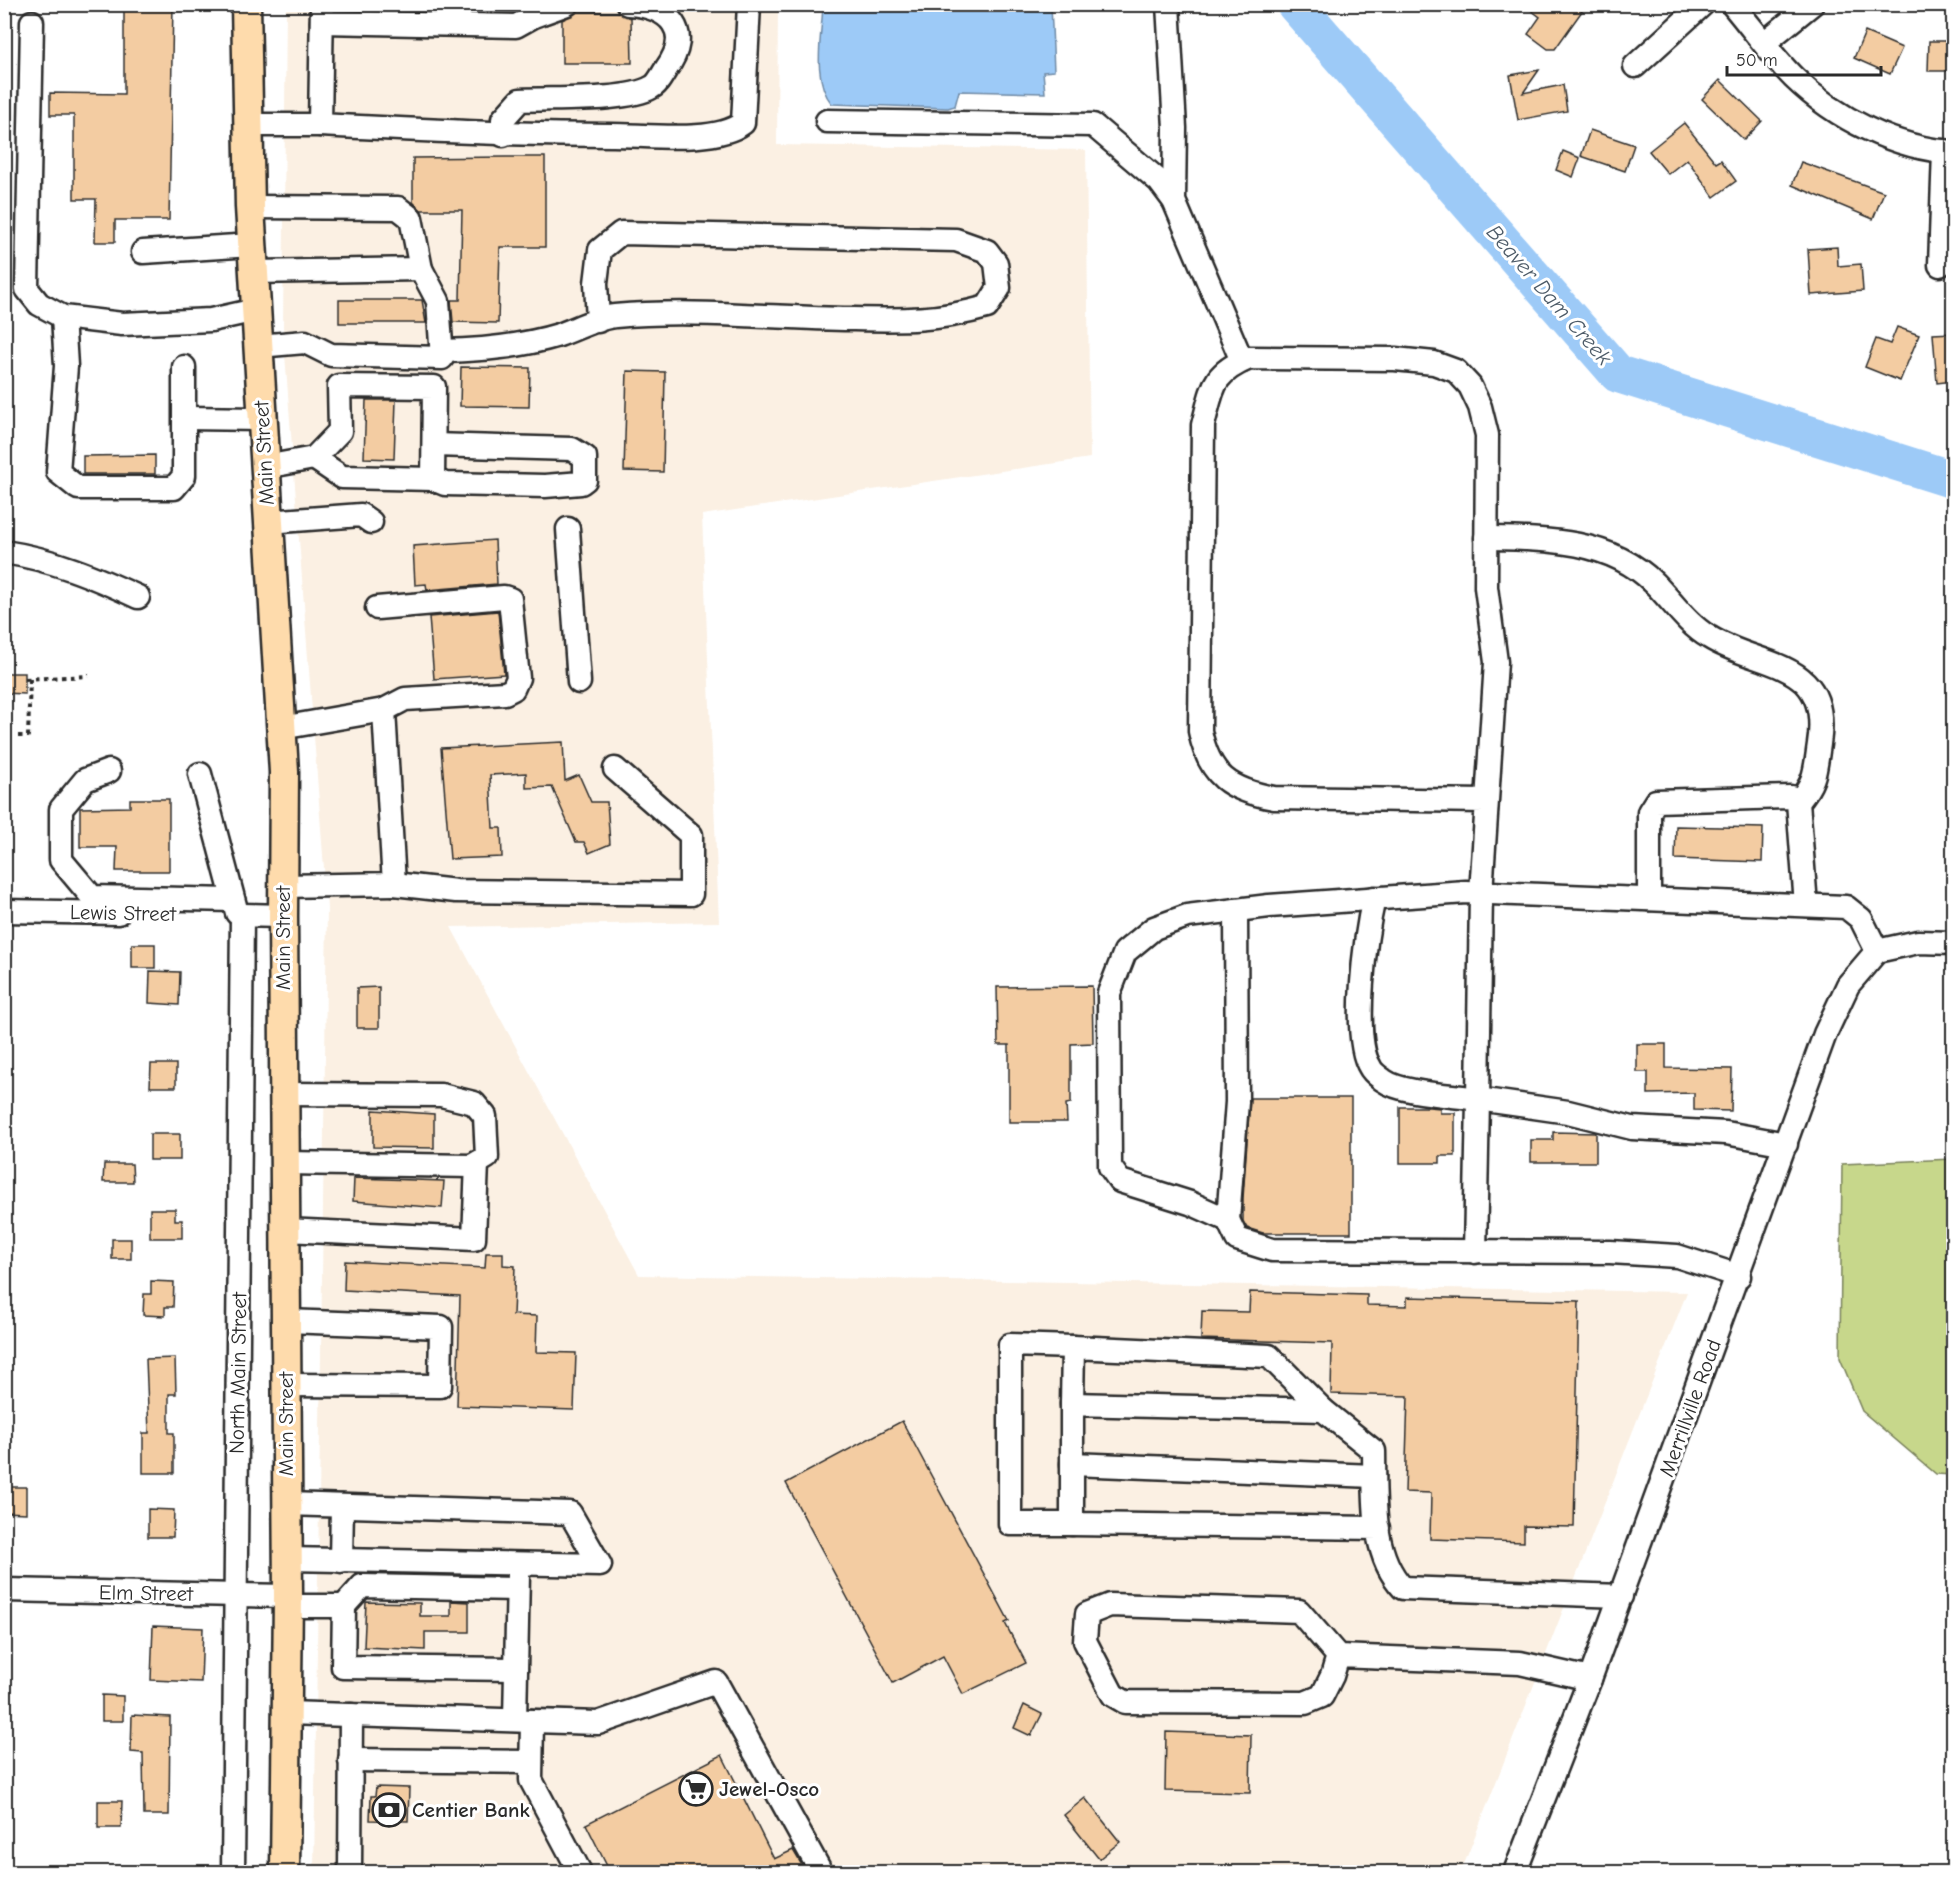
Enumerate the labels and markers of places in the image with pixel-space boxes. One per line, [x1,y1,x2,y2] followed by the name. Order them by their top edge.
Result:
[678,1771,714,1807] supermarket icon: Jewel-Osco
[719,1777,819,1801] place label: Jewel-Osco
[371,1792,407,1828] bank icon: Centier Bank
[412,1798,530,1822] place label: Centier Bank

